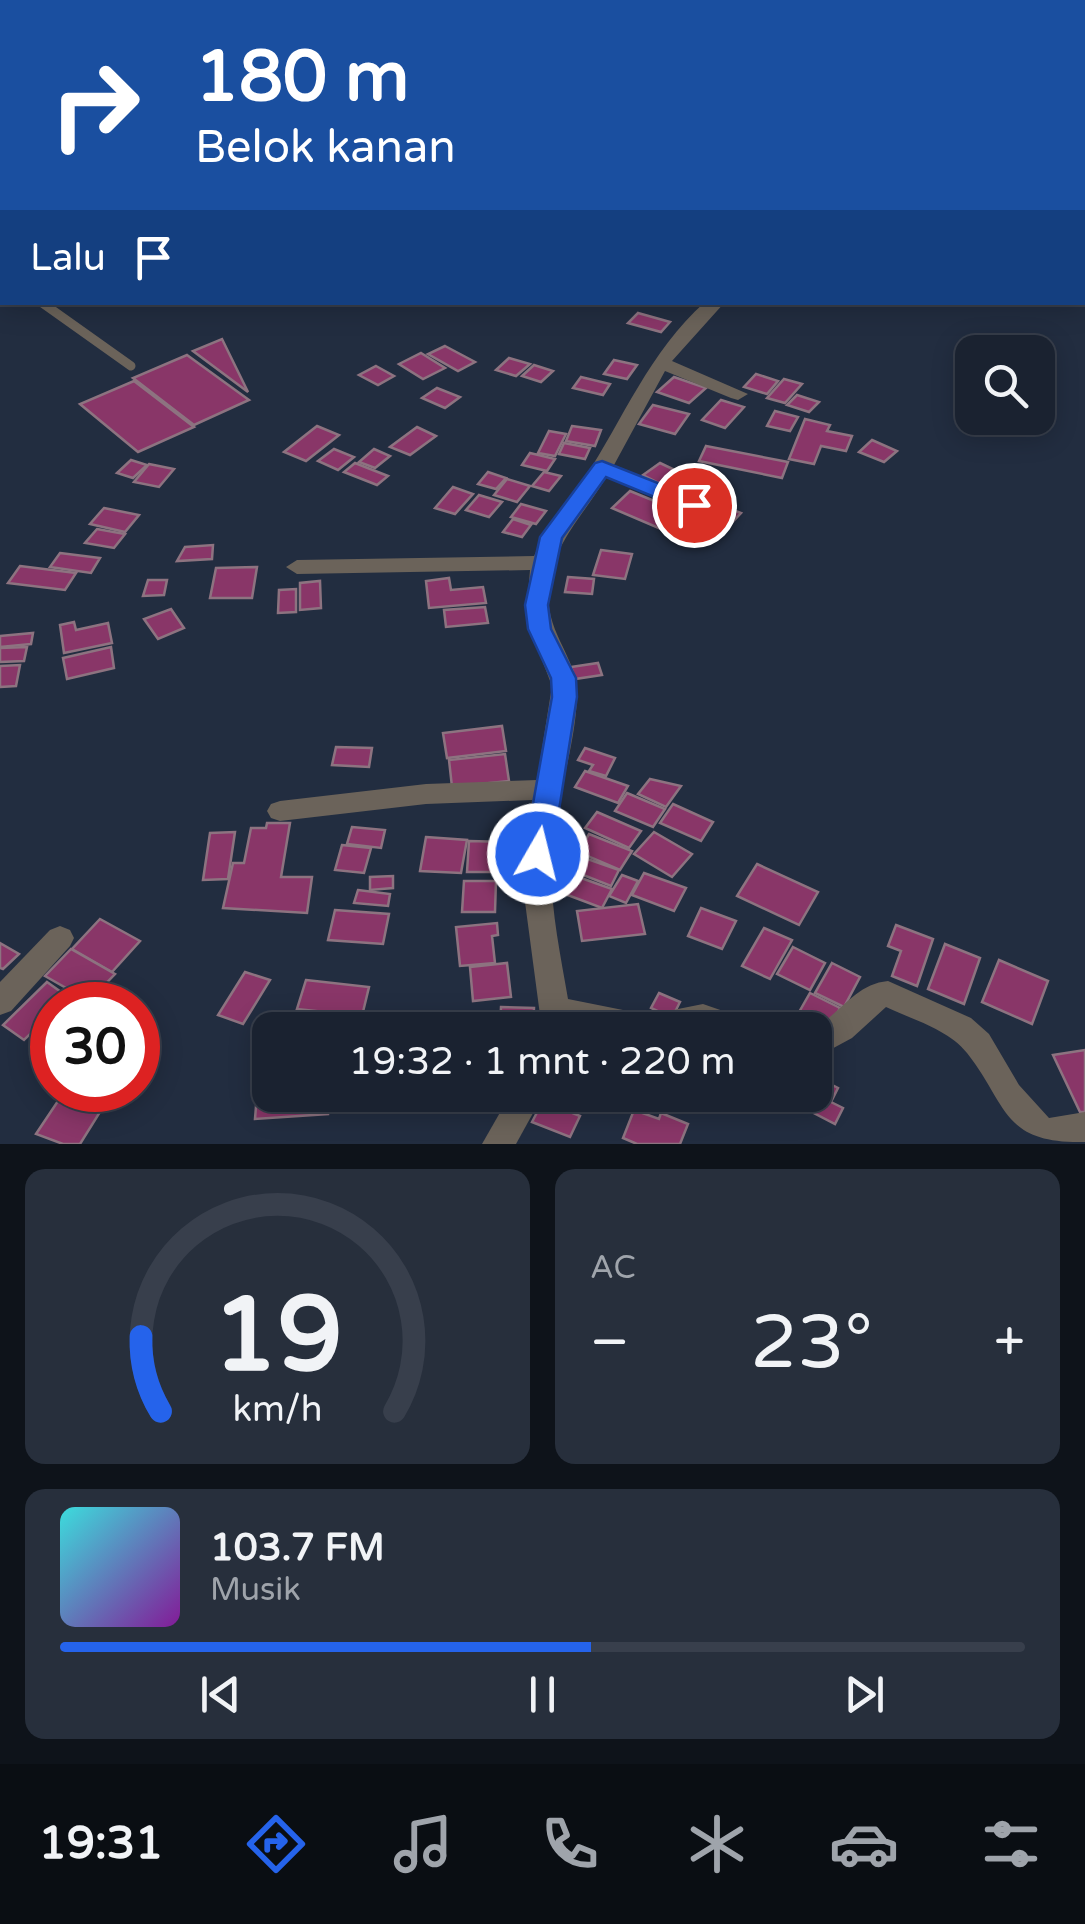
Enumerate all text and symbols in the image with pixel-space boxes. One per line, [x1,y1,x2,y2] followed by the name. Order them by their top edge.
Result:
[195,36,409,120] text: 180 m
[30,40,160,170] icon: right
[195,121,456,175] text: Belok kanan
[126,230,181,285] icon: arrive
[30,235,106,281] text: Lalu
[955,335,1055,435] map controls
[955,335,1055,435] button: search
[652,463,737,548] pin
[667,478,722,533] icon: arrive
[486,802,590,906] position arrow
[30,982,160,1112] speed limit sign: 30
[349,1039,735,1085] text: 19:32 · 1 mnt · 220 m
[590,1249,636,1287] text: AC
[212,1274,343,1399] text: 19
[750,1298,873,1388] text: 23°
[590,1310,629,1376] text: −
[994,1310,1025,1376] text: +
[233,1388,322,1431] text: km/h
[210,1525,385,1571] text: 103.7 FM
[210,1571,301,1609] text: Musik
[193,1667,248,1722] icon: previous
[515,1667,570,1722] icon: pause
[837,1667,892,1722] icon: next
[241,1809,311,1879] icon: directions
[388,1809,458,1879] icon: music
[535,1809,605,1879] icon: phone
[682,1809,752,1879] icon: climate
[829,1809,899,1879] icon: car
[976,1809,1046,1879] icon: filters
[39,1817,163,1871] text: 19:31

